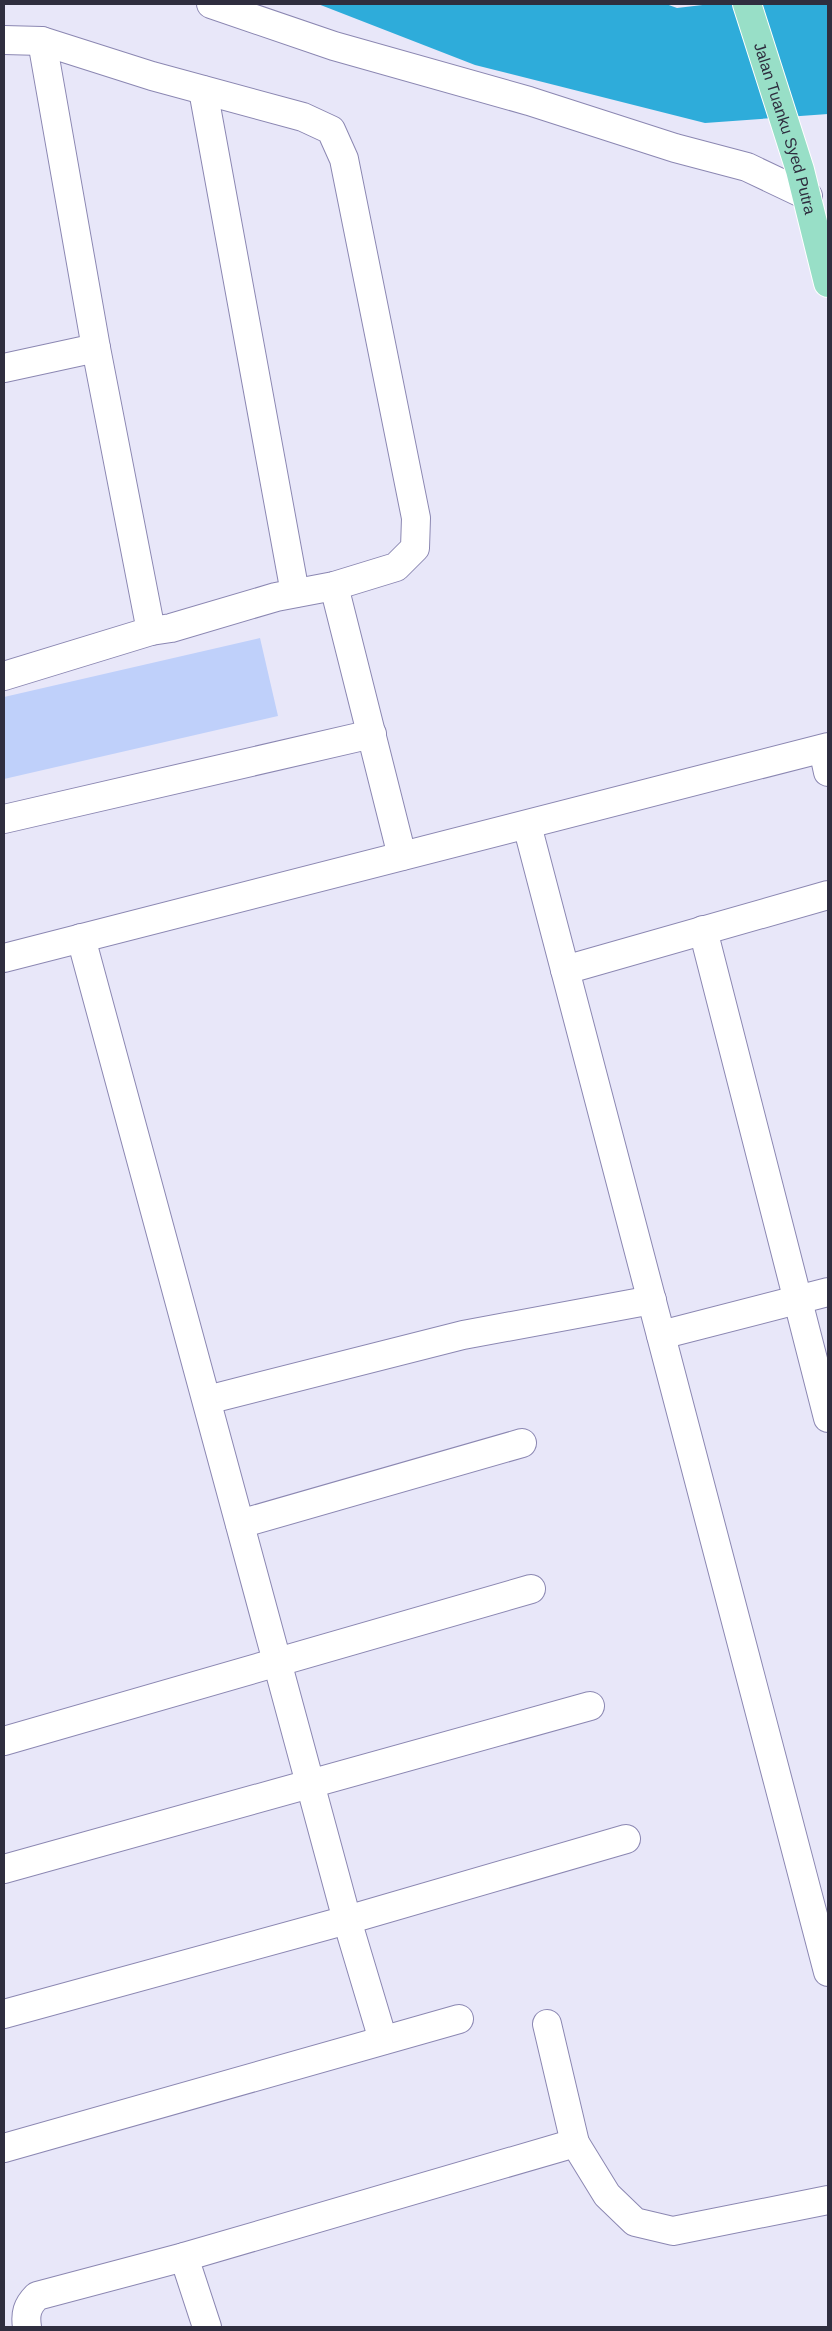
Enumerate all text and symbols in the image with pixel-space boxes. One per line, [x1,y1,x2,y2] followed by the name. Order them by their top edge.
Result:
[751,40,819,216] street label: Jalan Tuanku Syed Putra

